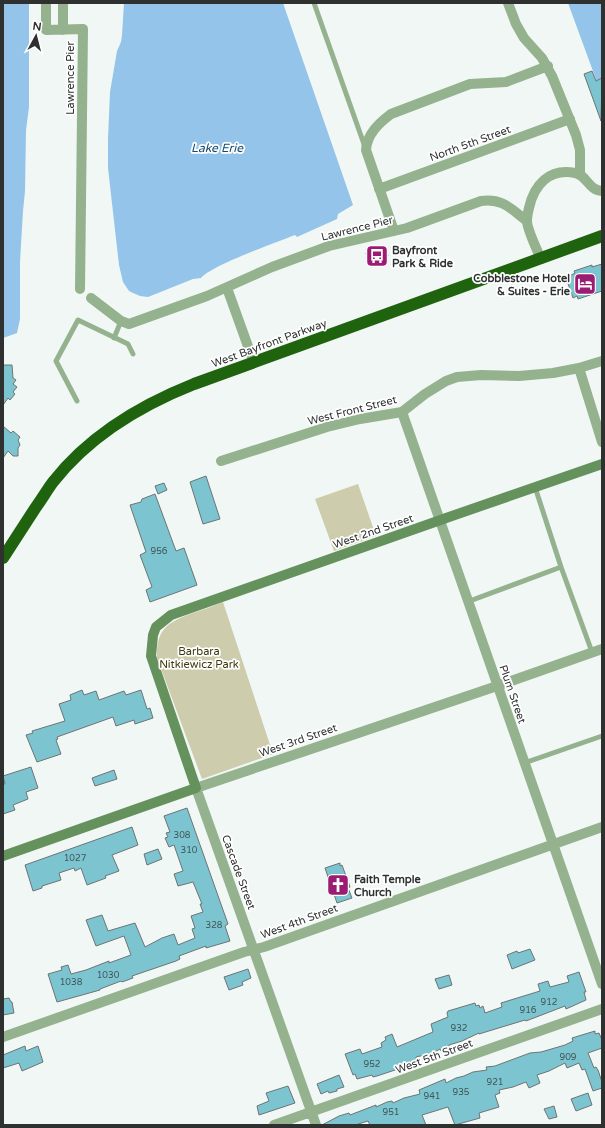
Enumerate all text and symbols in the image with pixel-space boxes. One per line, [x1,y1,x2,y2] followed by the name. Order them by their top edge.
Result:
[16,16,56,56] north arrow
[32,20,42,34] text: N
[64,40,77,115] street label: Lawrence Pier
[428,123,513,164] street label: North 5th Street
[191,141,244,155] water label: Lake Erie
[320,213,395,244] street label: Lawrence Pier
[364,243,390,269] bus stop icon: Bayfront Park & Ride
[392,244,454,270] place label: Bayfront Park & Ride
[572,271,598,297] hotel icon: Cobblestone Hotel & Suites - Erie
[473,272,571,298] place label: Cobblestone Hotel & Suites - Erie
[210,317,329,370] street label: West Bayfront Parkway
[306,393,398,428] street label: West Front Street
[331,512,415,551] street label: West 2nd Street
[151,546,168,557] house number: 956
[159,645,239,671] park label: Barbara Nitkiewicz Park
[496,663,529,725] street label: Plum Street
[258,721,339,760] street label: West 3rd Street
[174,830,191,841] house number: 308
[219,833,258,911] street label: Cascade Street
[181,845,198,856] house number: 310
[64,853,87,864] house number: 1027
[325,872,351,898] church icon: Faith Temple Church
[354,873,422,899] place label: Faith Temple Church
[259,901,340,941] street label: West 4th Street
[206,920,223,931] house number: 328
[97,970,120,981] house number: 1030
[60,977,83,988] house number: 1038
[541,997,557,1008] house number: 912
[520,1005,537,1016] house number: 916
[451,1023,467,1034] house number: 932
[394,1036,475,1076] street label: West 5th Street
[560,1052,577,1063] house number: 909
[364,1059,380,1070] house number: 952
[487,1077,503,1088] house number: 921
[453,1087,470,1098] house number: 935
[424,1091,440,1102] house number: 941
[383,1107,399,1118] house number: 951

